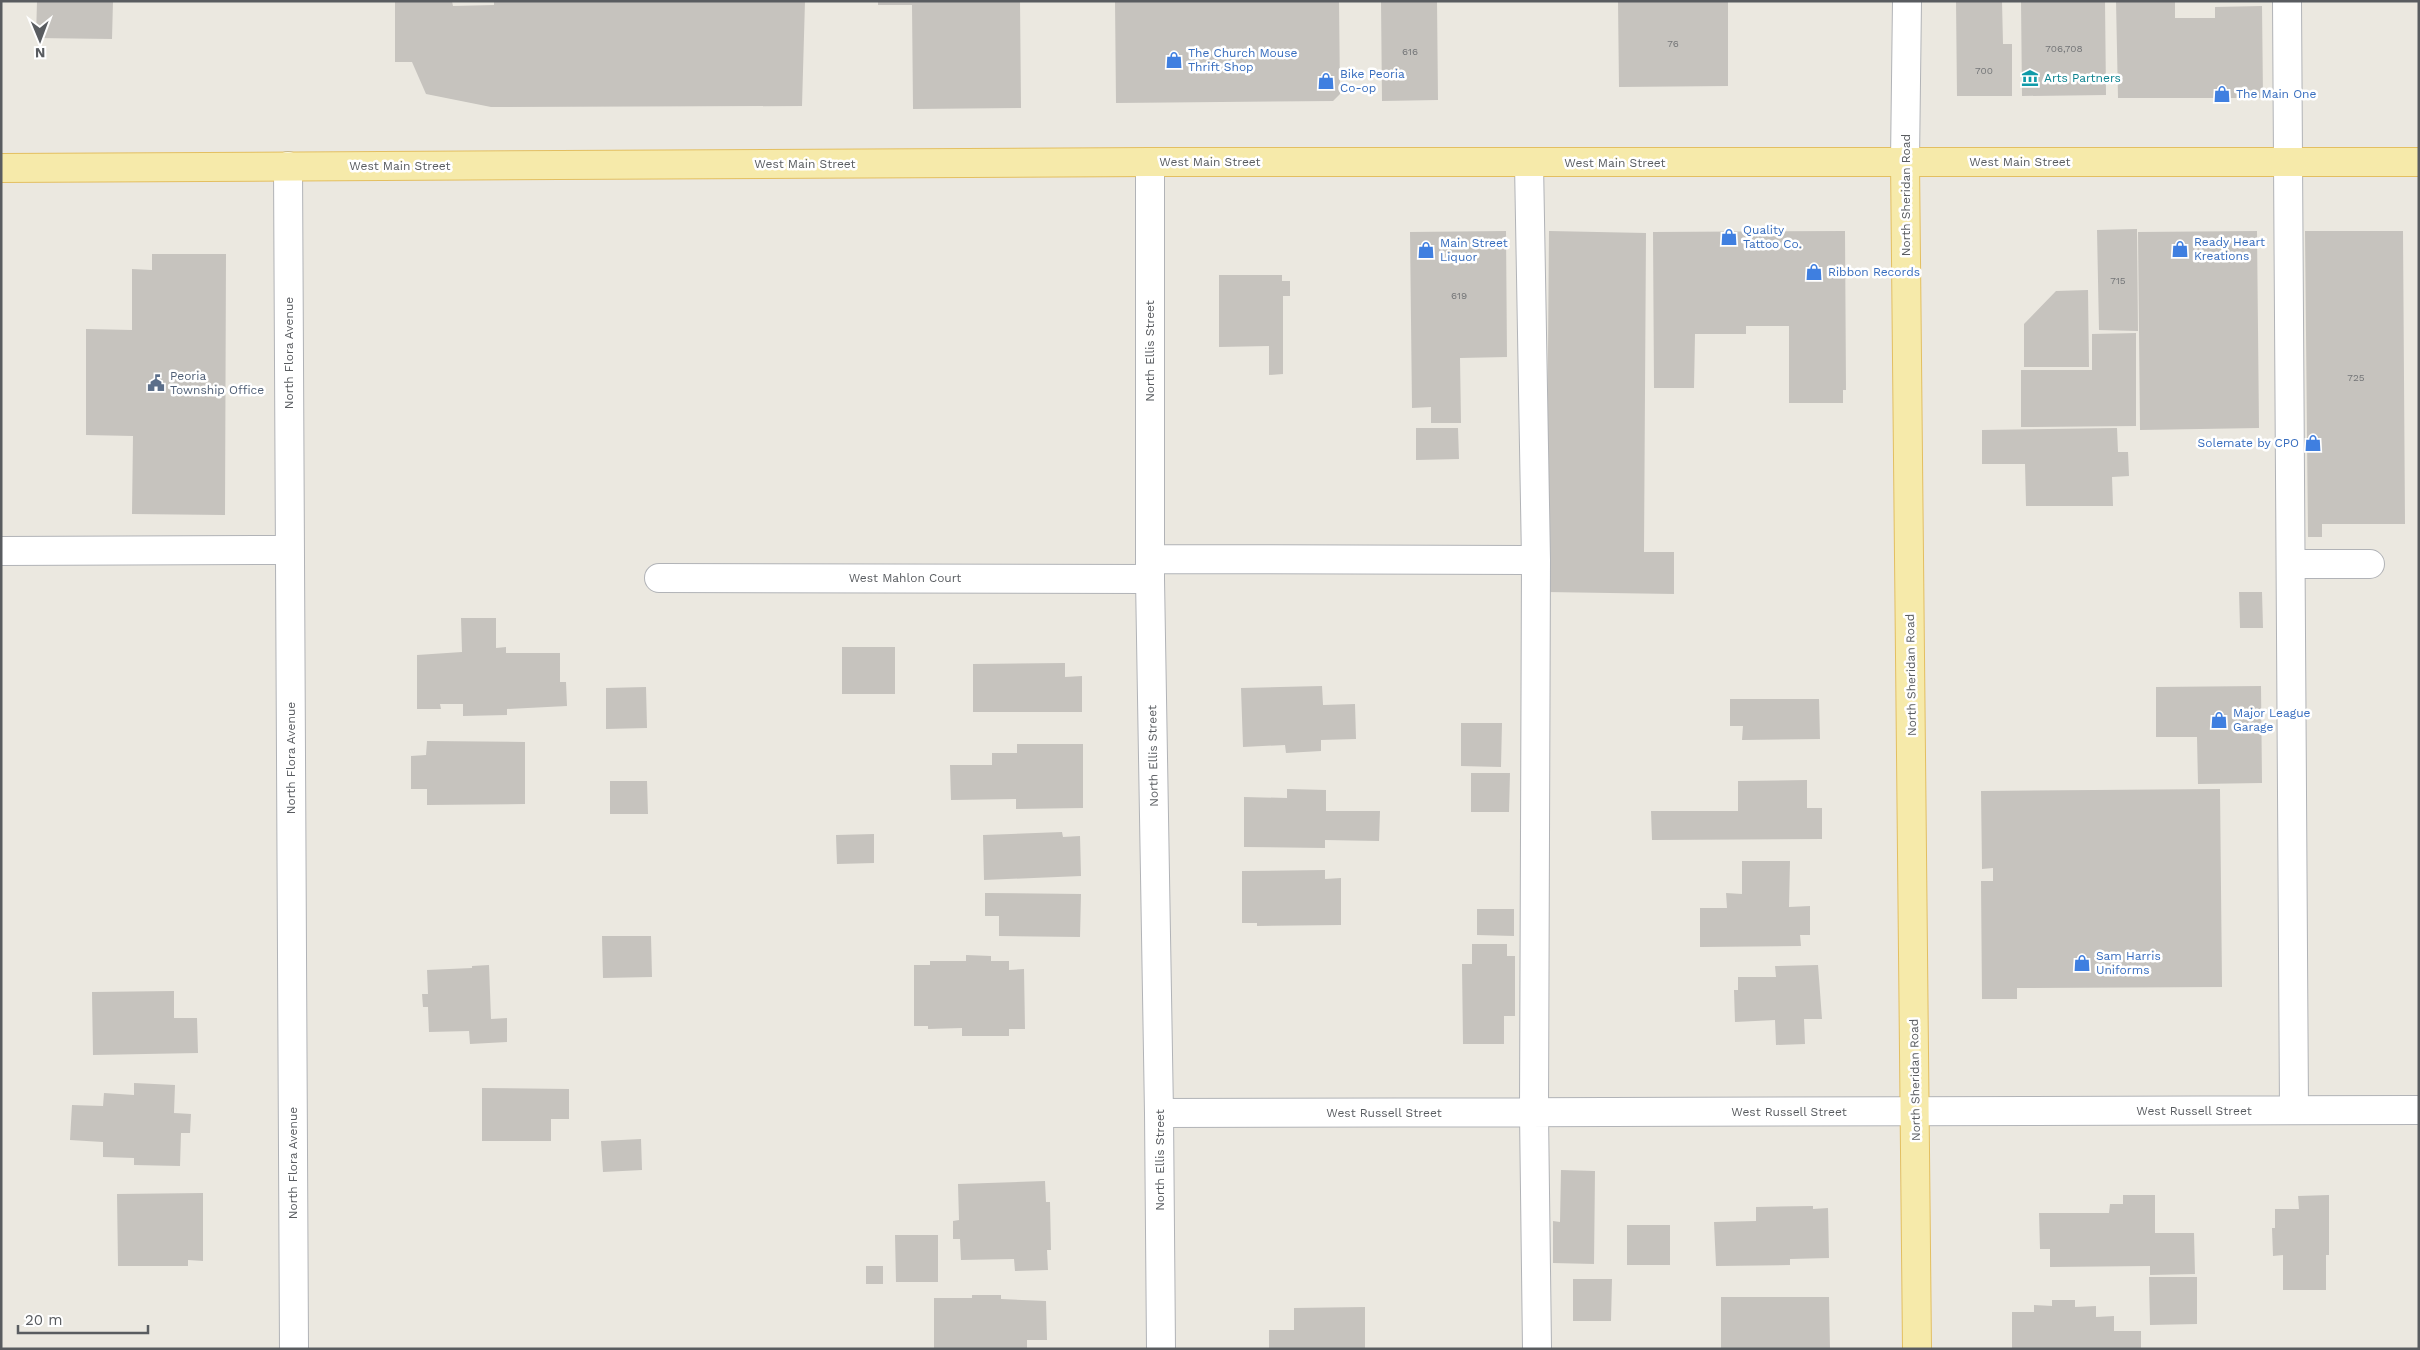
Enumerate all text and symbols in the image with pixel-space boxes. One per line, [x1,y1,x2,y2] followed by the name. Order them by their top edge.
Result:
[15,15,65,65] north arrow
[1667,38,1679,49] house number: 76
[2045,43,2083,54] house number: 706,708
[35,45,46,61] text: N
[1188,46,1298,74] place label: The Church Mouse Thrift Shop
[1402,46,1418,57] house number: 616
[1164,50,1184,70] shop icon: The Church Mouse Thrift Shop
[1975,65,1993,76] house number: 700
[1340,67,1405,95] place label: Bike Peoria Co-op
[2020,68,2040,88] museum icon: Arts Partners
[1316,71,1336,91] shop icon: Bike Peoria Co-op
[2044,71,2121,85] place label: Arts Partners
[2212,84,2232,104] shop icon: The Main One
[2236,87,2316,101] place label: The Main One
[1899,134,1913,256] street label: North Sheridan Road
[1159,155,1261,169] street label: West Main Street
[1969,155,2071,169] street label: West Main Street
[1564,156,1666,170] street label: West Main Street
[754,157,856,171] street label: West Main Street
[349,159,451,173] street label: West Main Street
[1743,223,1802,251] place label: Quality Tattoo Co.
[1719,227,1739,247] shop icon: Quality Tattoo Co.
[2194,235,2265,263] place label: Ready Heart Kreations
[1440,236,1508,264] place label: Main Street Liquor
[2170,239,2190,259] shop icon: Ready Heart Kreations
[1416,240,1436,260] shop icon: Main Street Liquor
[1804,262,1824,282] shop icon: Ribbon Records
[1828,265,1920,279] place label: Ribbon Records
[2110,275,2126,286] house number: 715
[1451,290,1467,301] house number: 619
[282,297,296,409] street label: North Flora Avenue
[1143,300,1157,402] street label: North Ellis Street
[170,369,264,397] place label: Peoria Township Office
[2347,372,2365,383] house number: 725
[146,373,166,393] public building icon: Peoria Township Office
[2303,433,2323,453] shop icon: Solemate by CPO
[2198,436,2299,450] place label: Solemate by CPO
[849,571,961,585] street label: West Mahlon Court
[1903,614,1919,736] street label: North Sheridan Road
[284,702,298,814] street label: North Flora Avenue
[1145,705,1161,807] street label: North Ellis Street
[2233,706,2311,734] place label: Major League Garage
[2209,710,2229,730] shop icon: Major League Garage
[2096,949,2161,977] place label: Sam Harris Uniforms
[2072,953,2092,973] shop icon: Sam Harris Uniforms
[1907,1019,1923,1141] street label: North Sheridan Road
[2136,1104,2252,1118] street label: West Russell Street
[1731,1105,1847,1119] street label: West Russell Street
[1326,1106,1442,1120] street label: West Russell Street
[286,1107,300,1219] street label: North Flora Avenue
[1153,1109,1167,1211] street label: North Ellis Street
[18,1302,148,1334] scale bar
[25,1311,63,1329] text: 20 m

